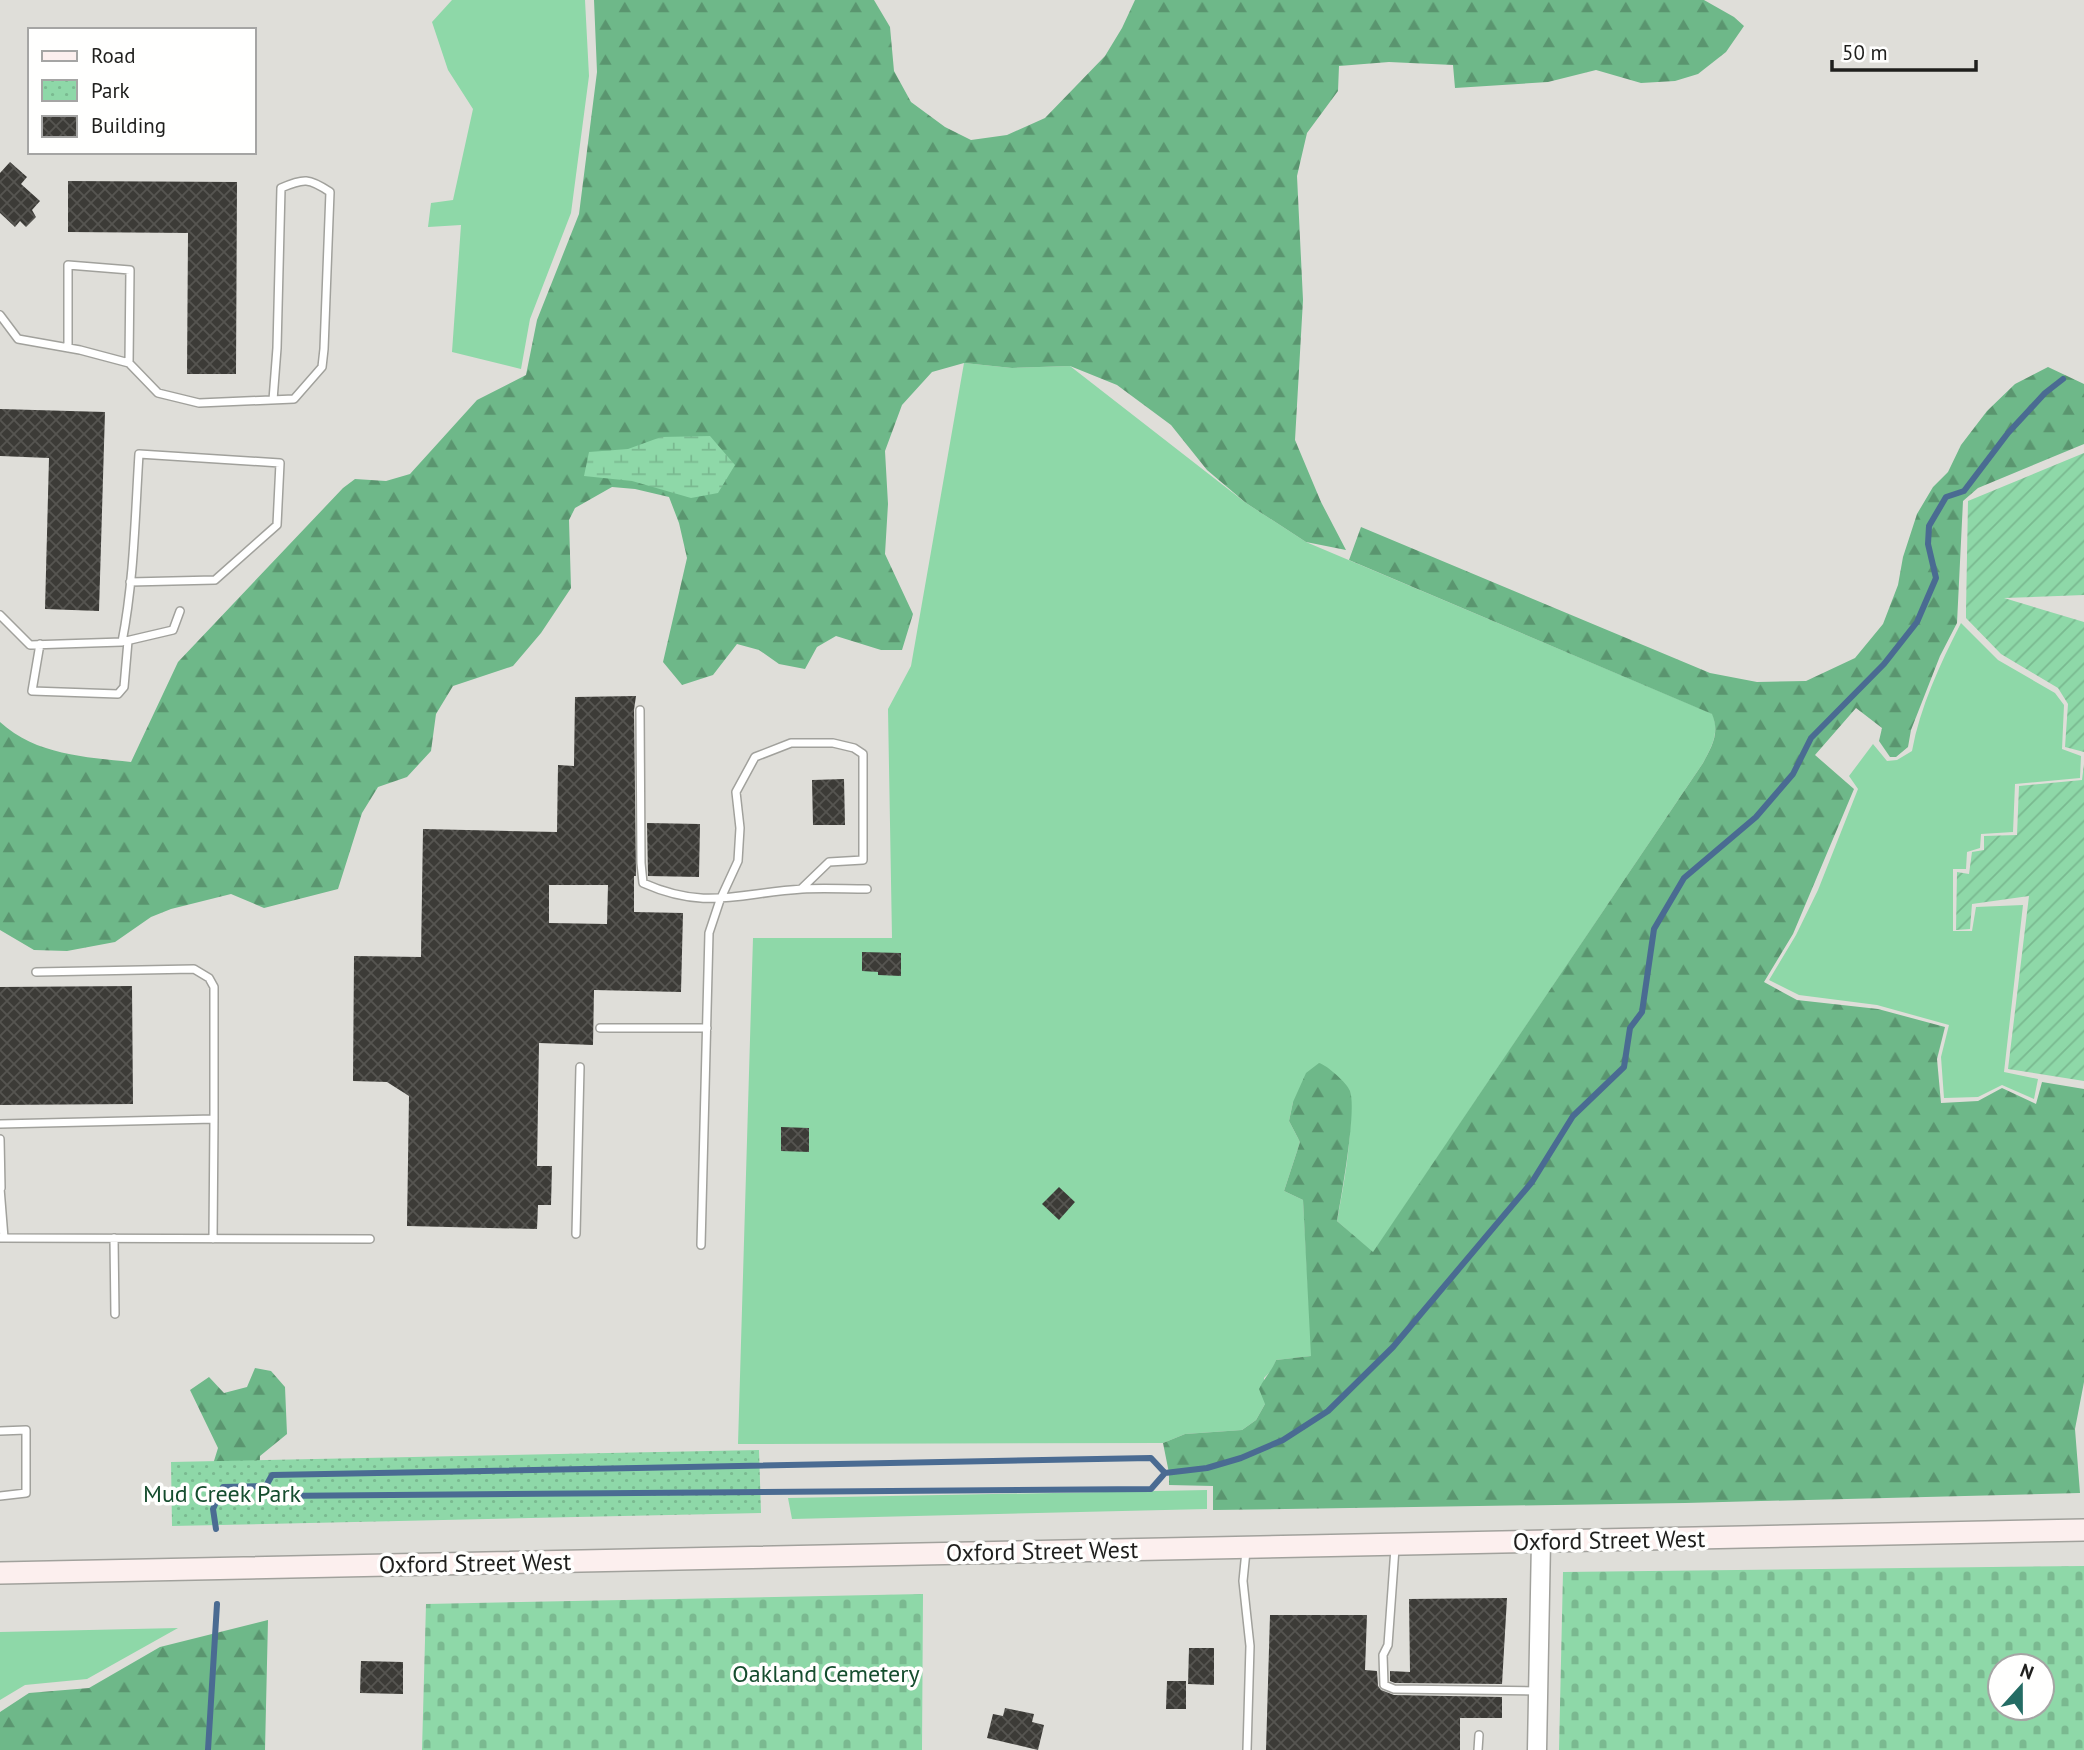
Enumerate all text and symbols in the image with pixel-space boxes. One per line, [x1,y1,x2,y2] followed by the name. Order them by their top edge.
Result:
[28,28,256,154] legend
[1832,28,1976,72] scale bar
[1842,39,1888,66] text: 50 m
[91,42,135,69] text: Road
[91,77,130,104] text: Park
[91,112,166,139] text: Building
[143,1478,302,1509] park label: Mud Creek Park
[1513,1523,1705,1557] street label: Oxford Street West
[946,1534,1138,1568] street label: Oxford Street West
[379,1546,571,1580] street label: Oxford Street West
[1986,1652,2056,1722] north arrow
[732,1658,920,1689] park label: Oakland Cemetery
[2017,1658,2037,1685] text: N

